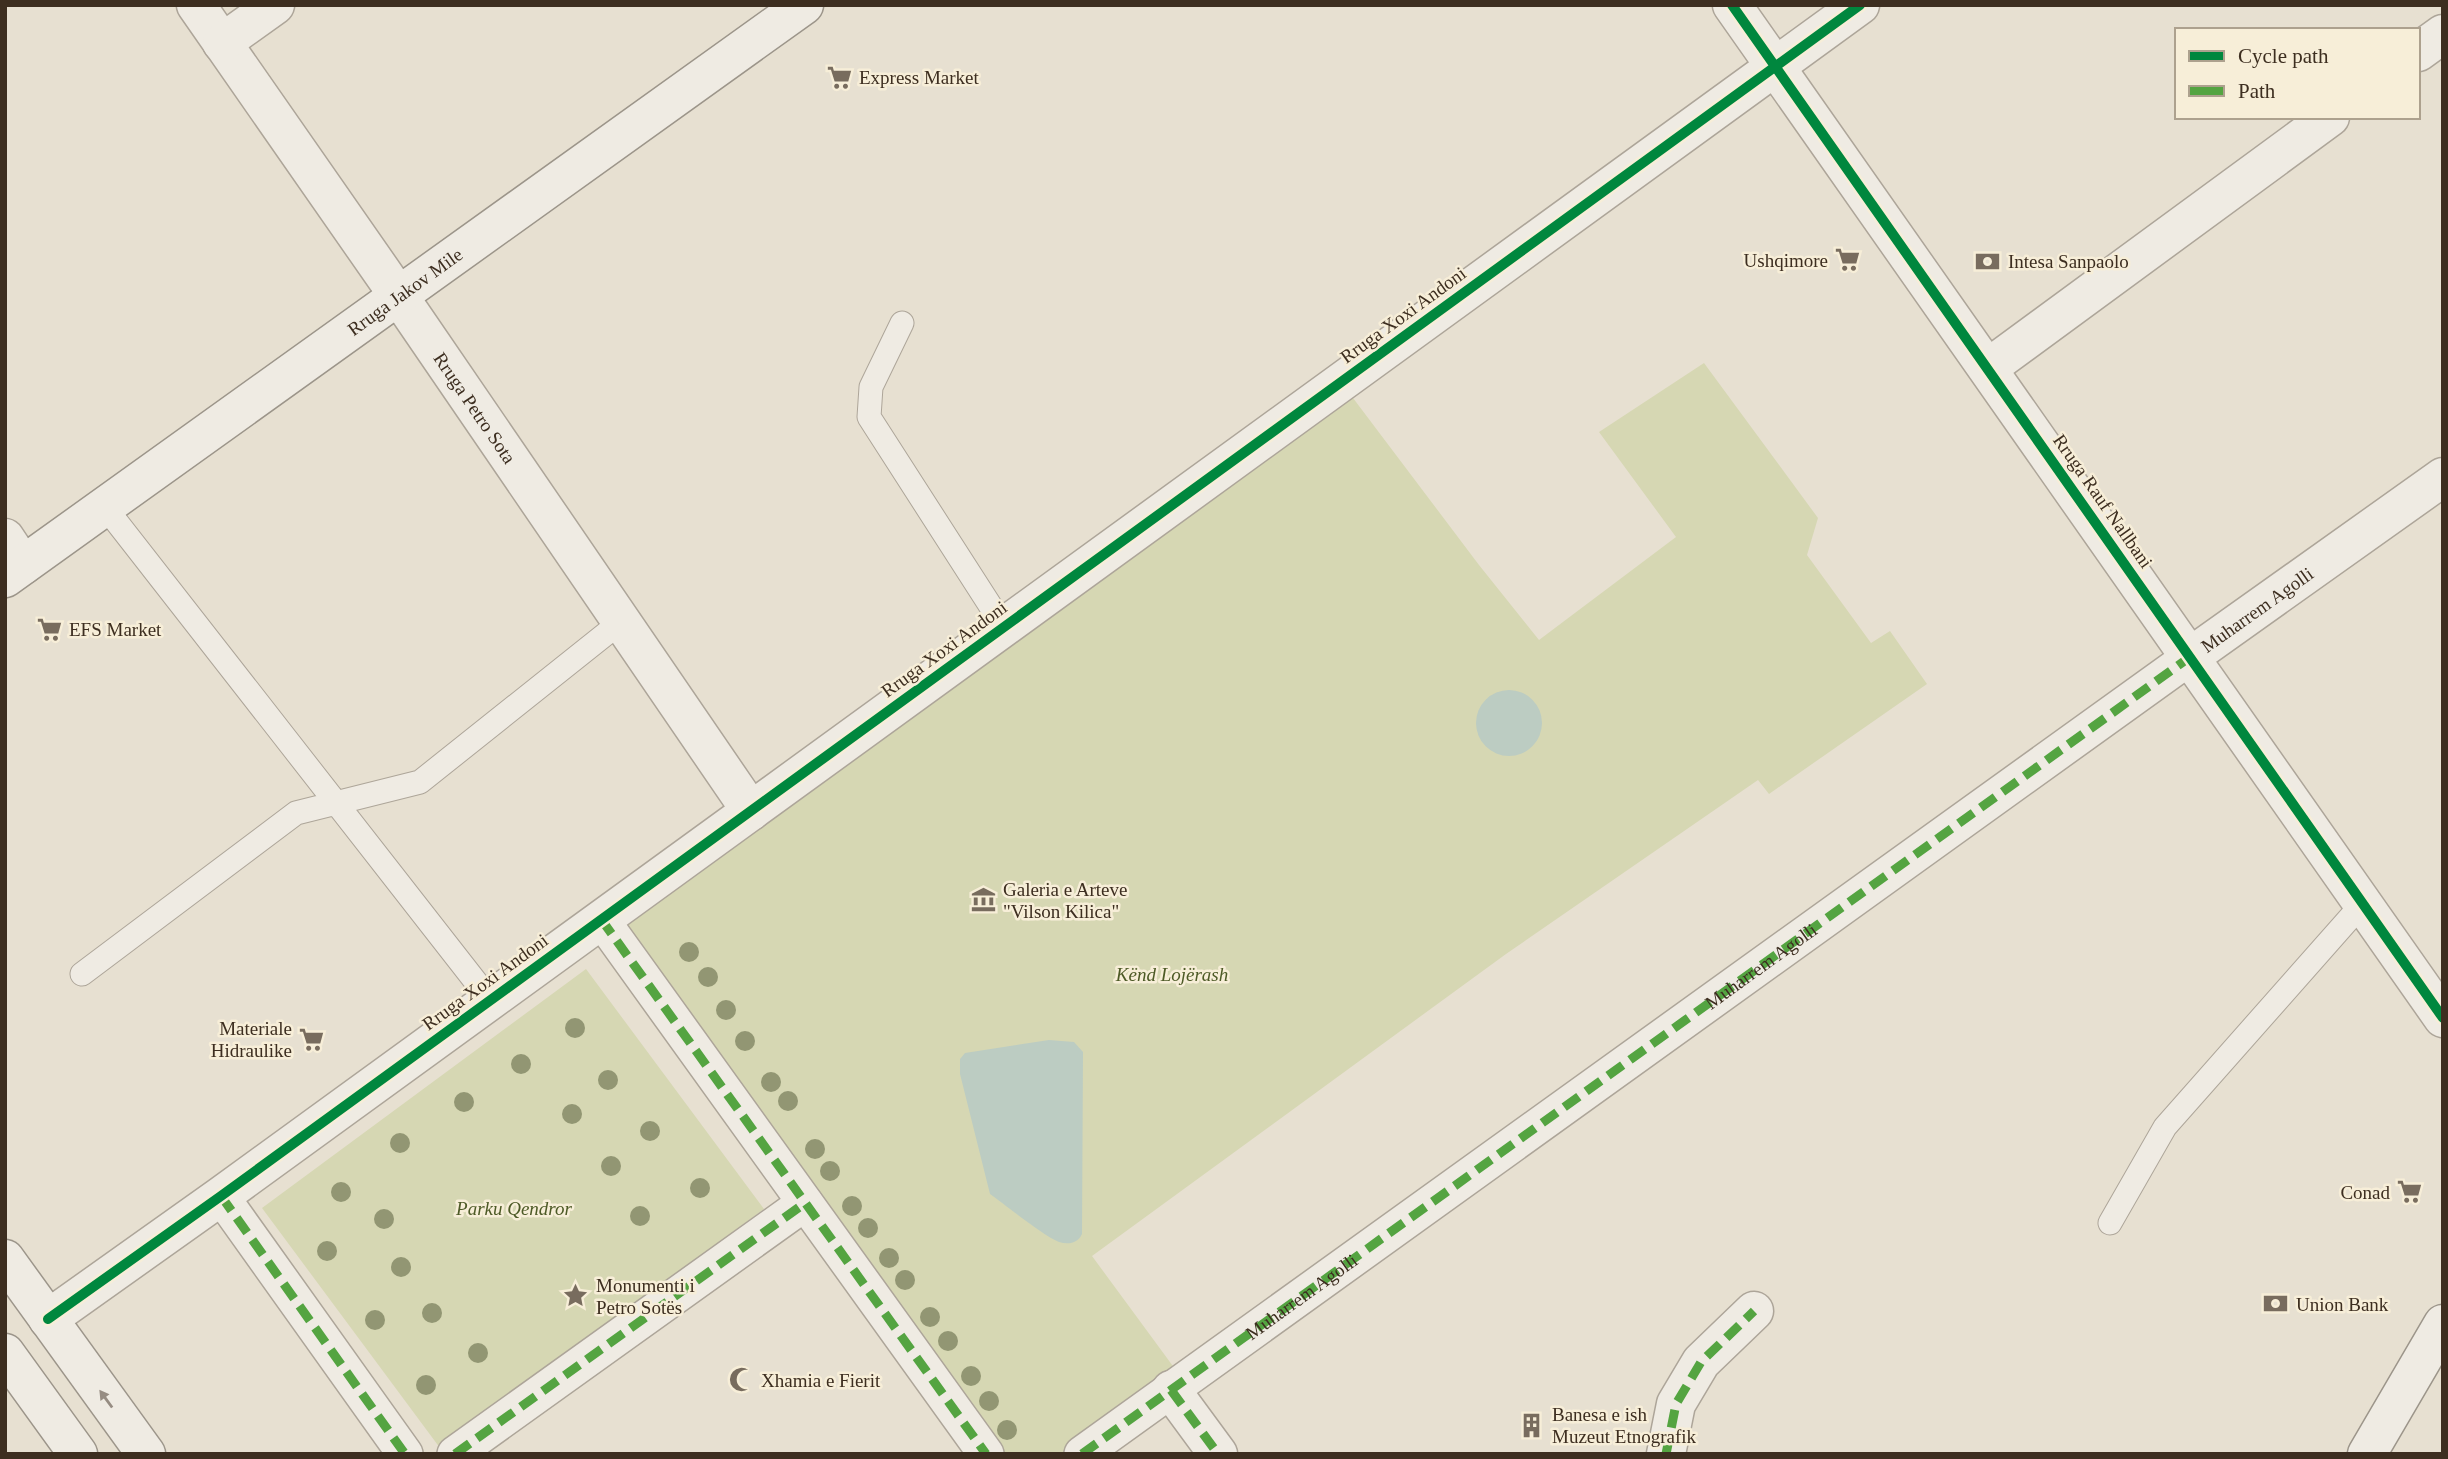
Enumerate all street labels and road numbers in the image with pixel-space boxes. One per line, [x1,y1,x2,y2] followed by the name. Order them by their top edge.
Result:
[343,243,466,339] street label: Rruga Jakov Mile
[1336,262,1470,368] street label: Rruga Xoxi Andoni
[430,348,521,468] street label: Rruga Petro Sota
[2049,430,2157,572] street label: Rruga Rauf Nallbani
[2197,563,2317,656] street label: Muharrem Agolli
[877,596,1011,702] street label: Rruga Xoxi Andoni
[1701,919,1821,1013] street label: Muharrem Agolli
[418,929,552,1035] street label: Rruga Xoxi Andoni
[1241,1249,1361,1344] street label: Muharrem Agolli

